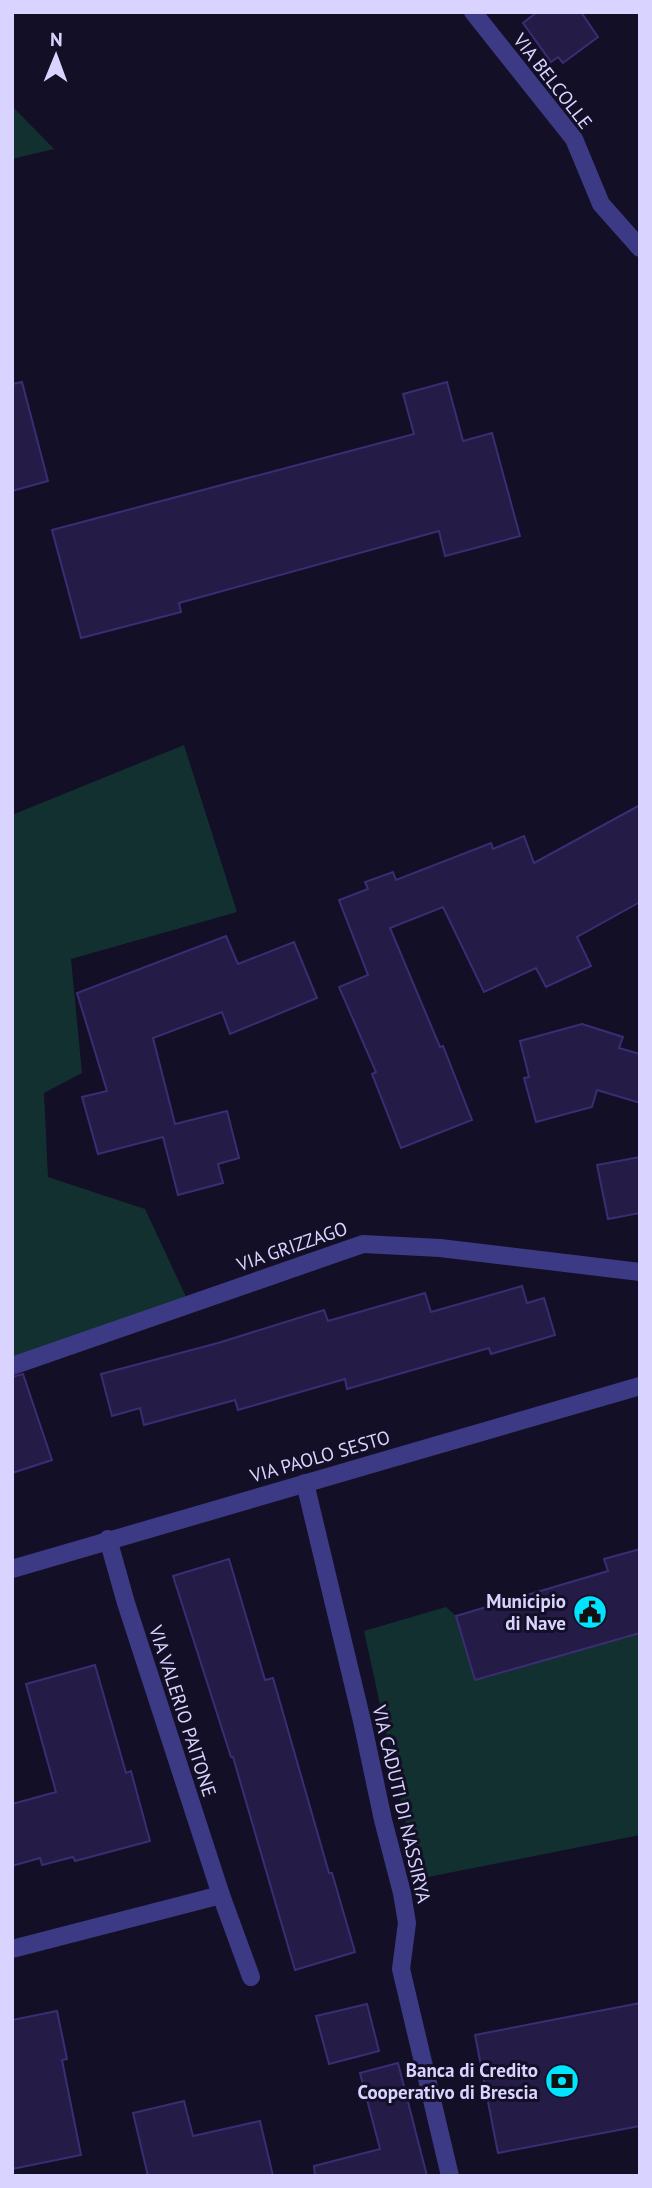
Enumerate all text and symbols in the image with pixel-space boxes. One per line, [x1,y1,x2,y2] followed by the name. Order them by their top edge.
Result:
[21,21,91,91] north arrow
[50,27,63,51] text: N
[508,28,598,134] street label: VIA BELCOLLE
[233,1216,350,1276] street label: VIA GRIZZAGO
[246,1425,393,1488] street label: VIA PAOLO SESTO
[486,1589,566,1635] place label: Municipio di Nave
[571,1593,609,1631] public building icon: Municipio di Nave
[144,1621,222,1800] street label: VIA VALERIO PAITONE
[367,1702,436,1905] street label: VIA CADUTI DI NASSIRYA
[357,2058,538,2104] place label: Banca di Credito Cooperativo di Brescia
[543,2062,581,2100] bank icon: Banca di Credito Cooperativo di Brescia

